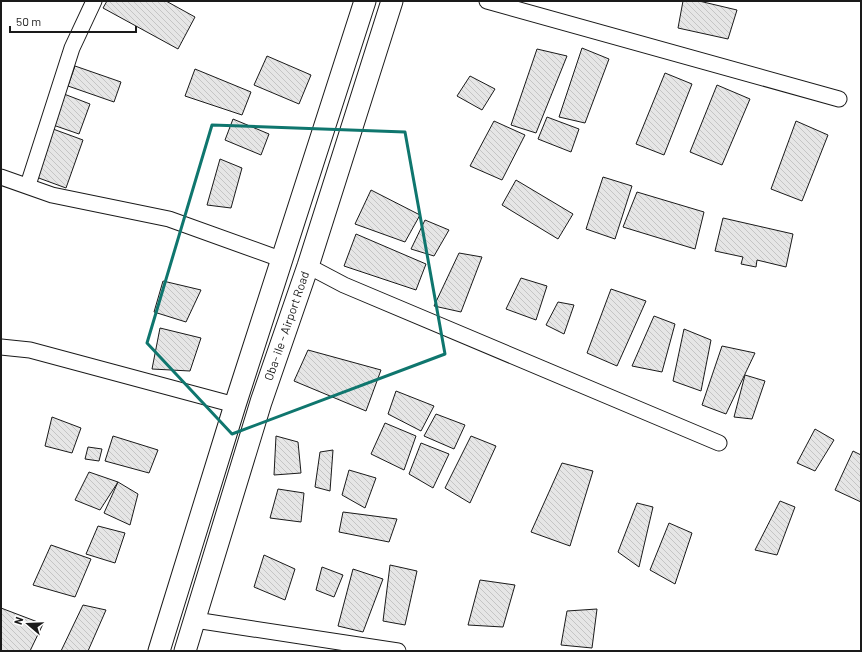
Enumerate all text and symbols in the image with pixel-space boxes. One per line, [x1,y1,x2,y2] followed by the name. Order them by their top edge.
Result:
[10,8,136,34] scale bar
[16,14,41,28] text: 50 m
[261,269,311,382] street label: Oba- ile - Airport Road
[8,604,48,644] north arrow
[11,615,25,626] text: N

